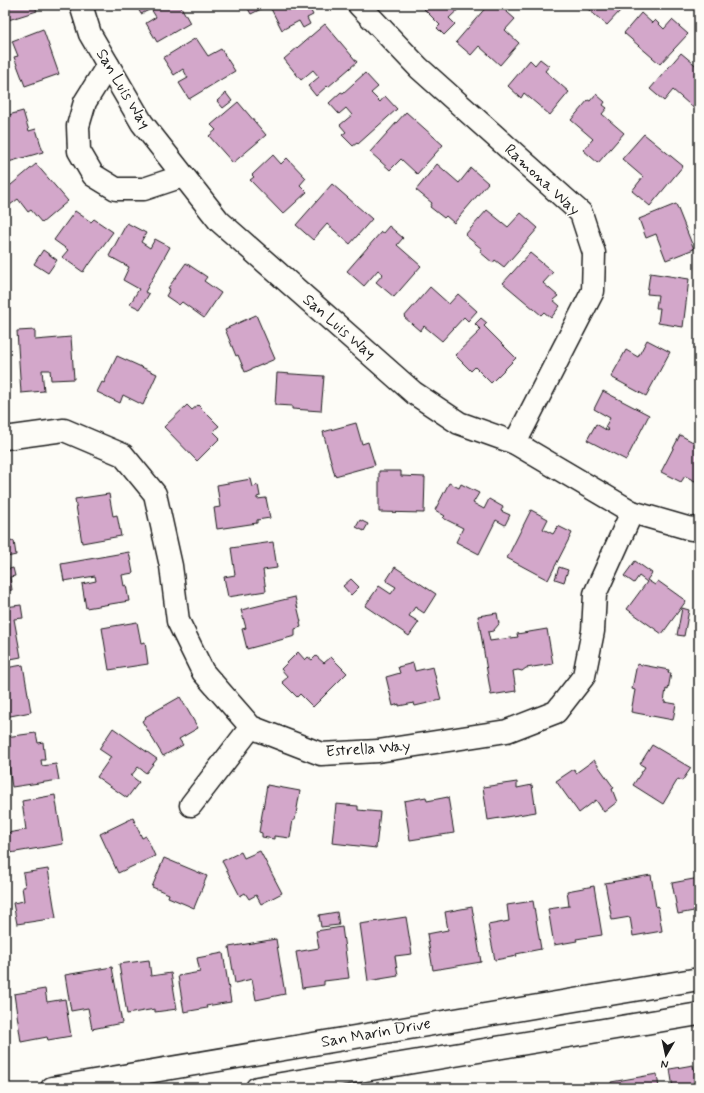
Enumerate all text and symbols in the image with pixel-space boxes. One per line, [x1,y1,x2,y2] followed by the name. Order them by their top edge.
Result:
[91,45,155,133] street label: San Luis Way
[500,140,584,220] street label: Ramona Way
[298,290,380,364] street label: San Luis Way
[325,736,411,762] street label: Estrella Way
[319,1013,433,1053] street label: San Marin Drive
[646,1035,686,1075] north arrow
[660,1056,669,1071] text: N

